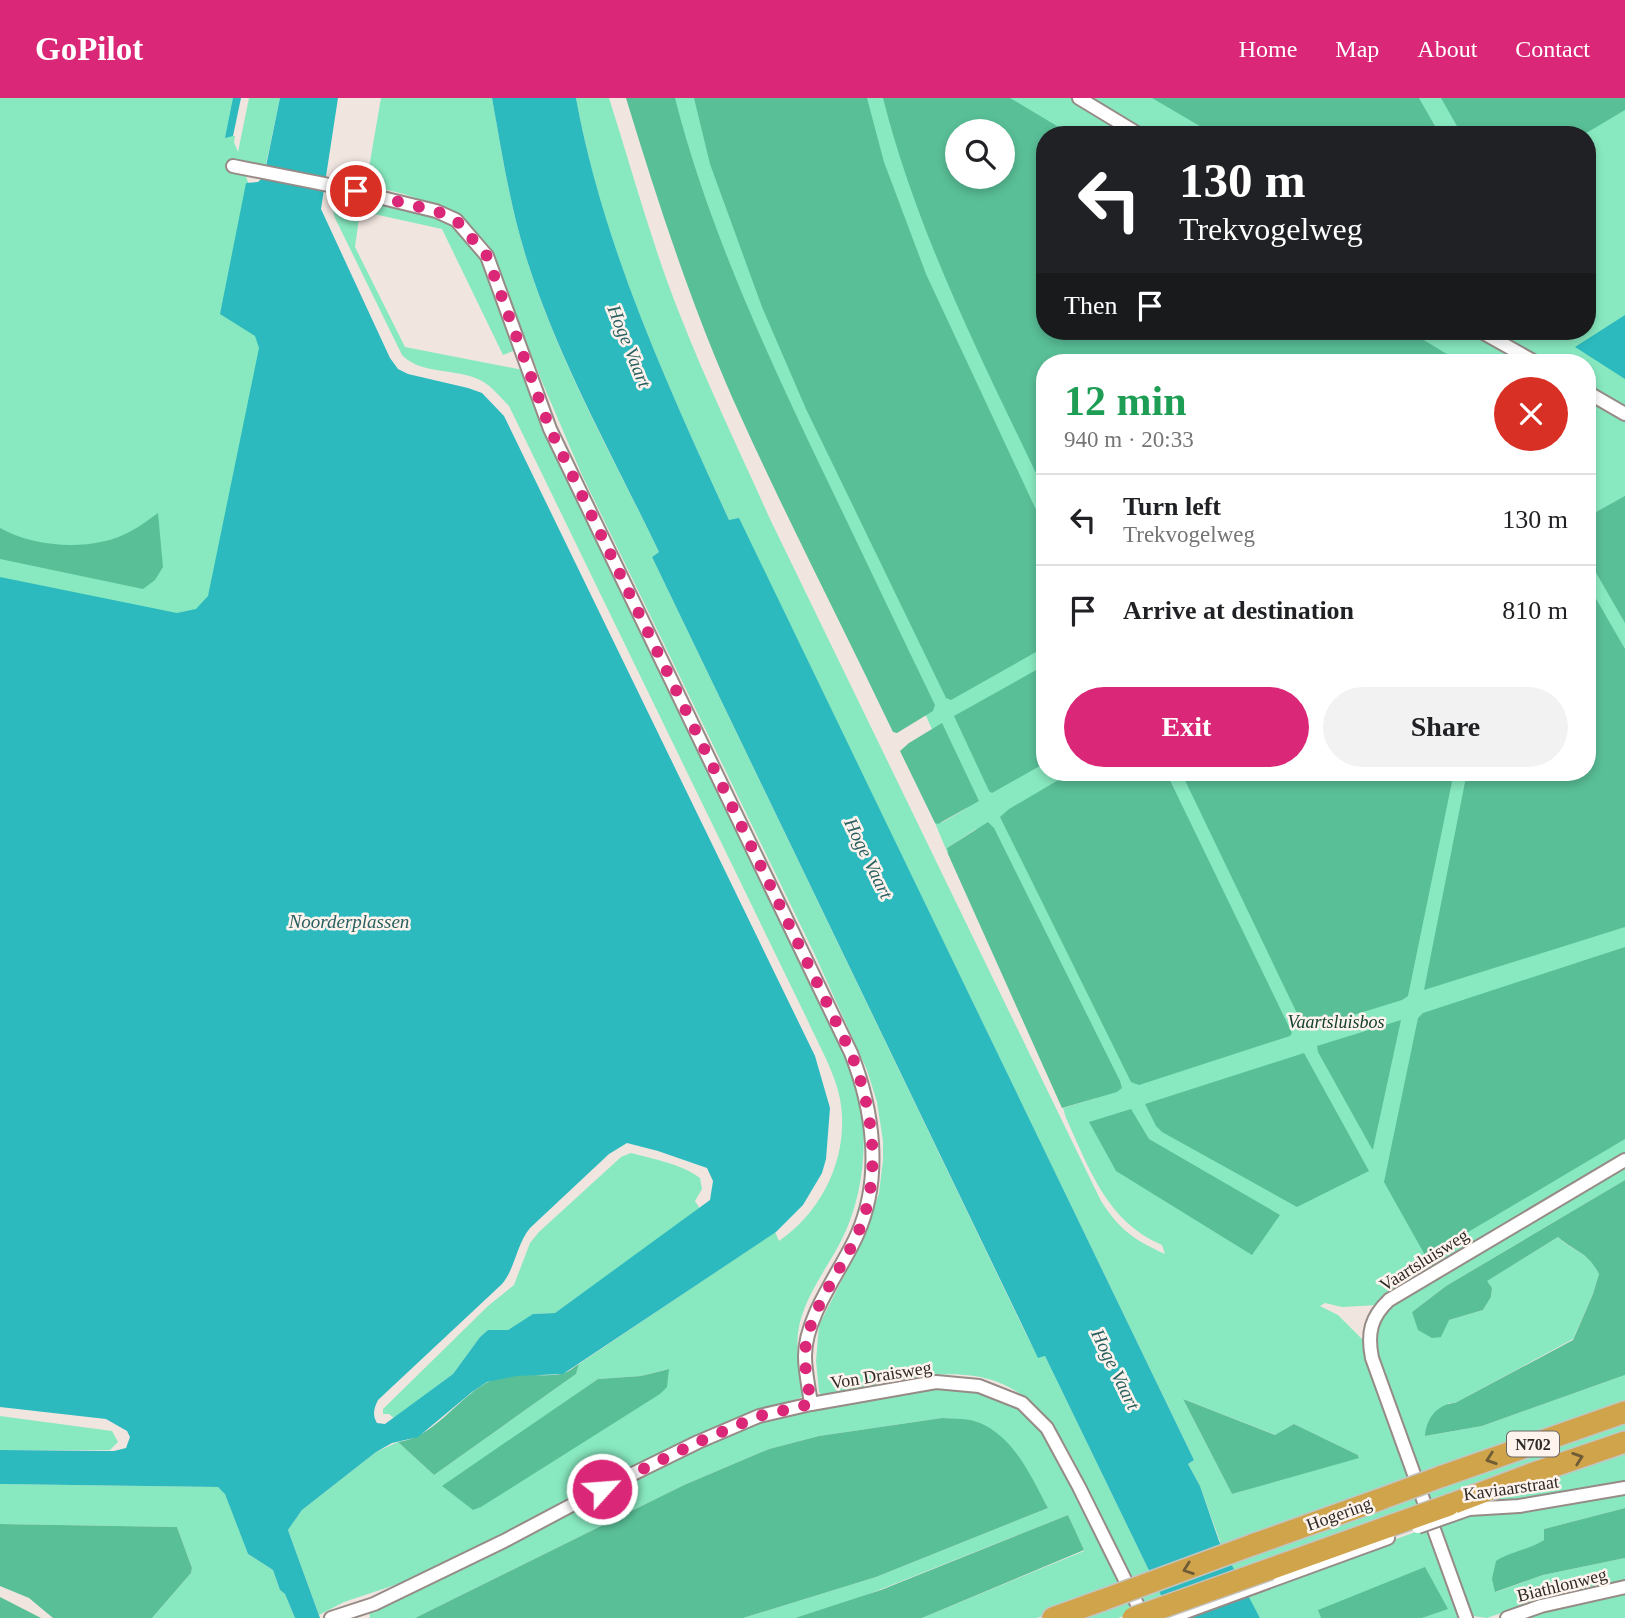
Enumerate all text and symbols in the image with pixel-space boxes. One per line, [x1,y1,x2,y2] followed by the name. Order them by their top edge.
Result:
[35,31,143,67] text: GoPilot
[1239,36,1297,62] text: Home
[1335,36,1379,62] text: Map
[1417,36,1477,62] text: About
[1515,36,1590,62] text: Contact
[945,119,1015,189] map controls
[945,119,1015,189] button: search
[1179,153,1306,208] text: 130 m
[1064,154,1155,245] icon: left
[326,161,386,221] pin
[337,172,375,210] icon: arrive
[1179,211,1363,247] text: Trekvogelweg
[1131,287,1169,325] icon: arrive
[1064,291,1117,320] text: Then
[603,301,656,391] water label: Hoge Vaart
[1494,377,1568,451] button: close
[1064,378,1187,424] text: 12 min
[1064,427,1194,452] text: 940 m · 20:33
[1123,492,1221,521] text: Turn left
[1064,501,1102,539] icon: left
[1502,505,1568,534] text: 130 m
[1123,522,1255,547] text: Trekvogelweg
[1064,592,1102,630] icon: arrive
[1123,596,1354,625] text: Arrive at destination
[1502,596,1568,625] text: 810 m
[1064,687,1309,767] button: Exit
[1323,687,1568,767] button: Share
[840,814,897,903] water label: Hoge Vaart
[288,911,409,932] water label: Noorderplassen
[1287,1012,1385,1032] park label: Vaartsluisbos
[1376,1225,1472,1295] street label: Vaartsluisweg
[1087,1325,1144,1414] water label: Hoge Vaart
[829,1357,933,1393] street label: Von Draisweg
[1507,1432,1559,1456] road number: N702
[1486,1451,1498,1465] one-way arrow
[565,1452,639,1526] position arrow
[1571,1452,1584,1466] one-way arrow
[1462,1471,1560,1505] street label: Kaviaarstraat
[1304,1493,1374,1535] street label: Hogering
[1183,1561,1195,1575] one-way arrow
[1515,1564,1609,1606] street label: Biathlonweg

